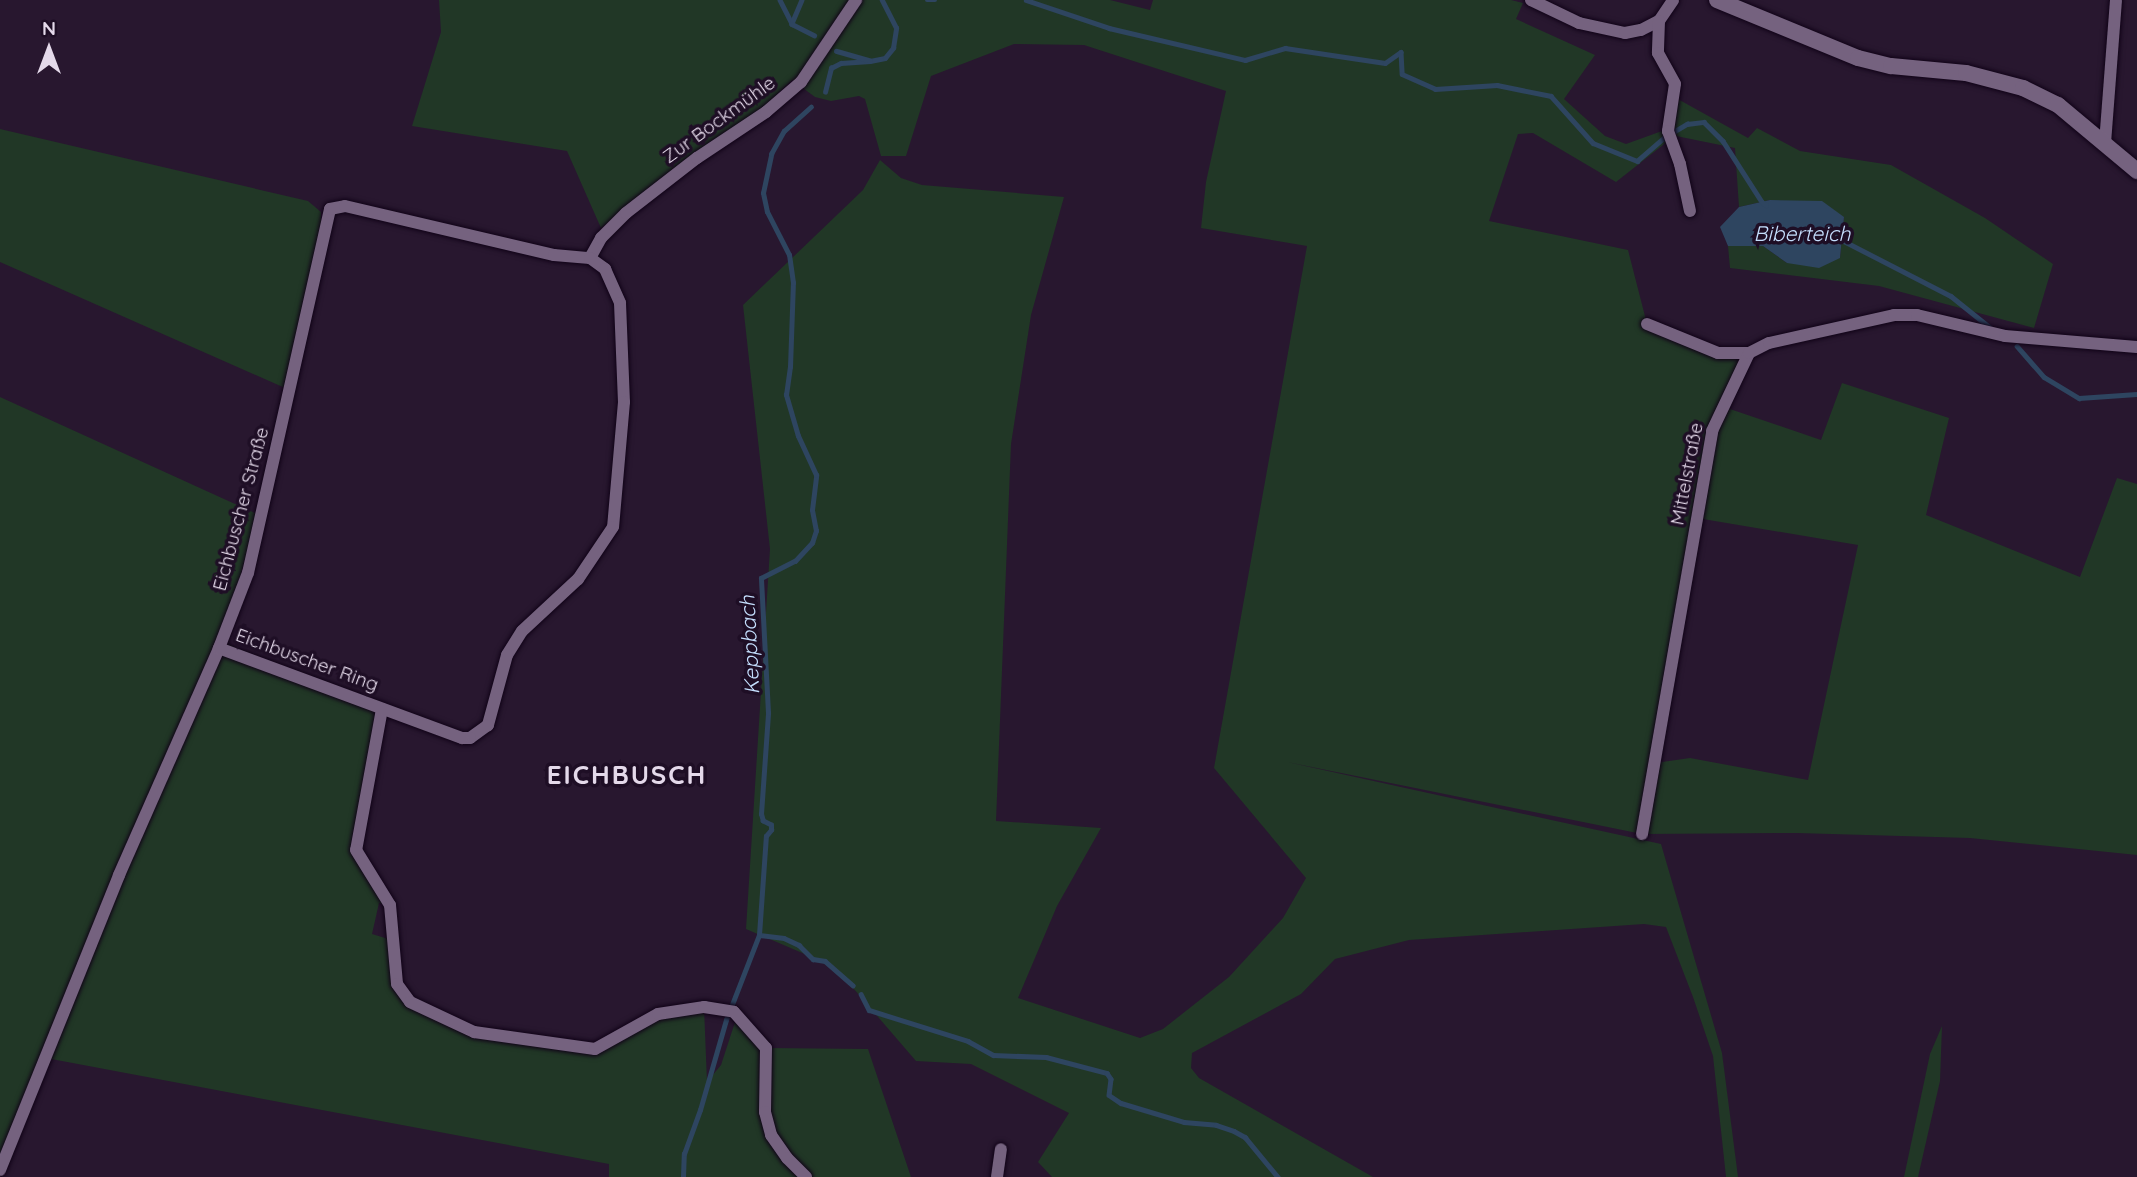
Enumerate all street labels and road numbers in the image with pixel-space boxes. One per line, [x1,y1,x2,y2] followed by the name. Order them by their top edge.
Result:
[658,72,780,168] street label: Zur Bockmühle
[1666,421,1708,527] street label: Mittelstraße
[208,425,274,593] street label: Eichbuscher Straße
[233,624,381,696] street label: Eichbuscher Ring

